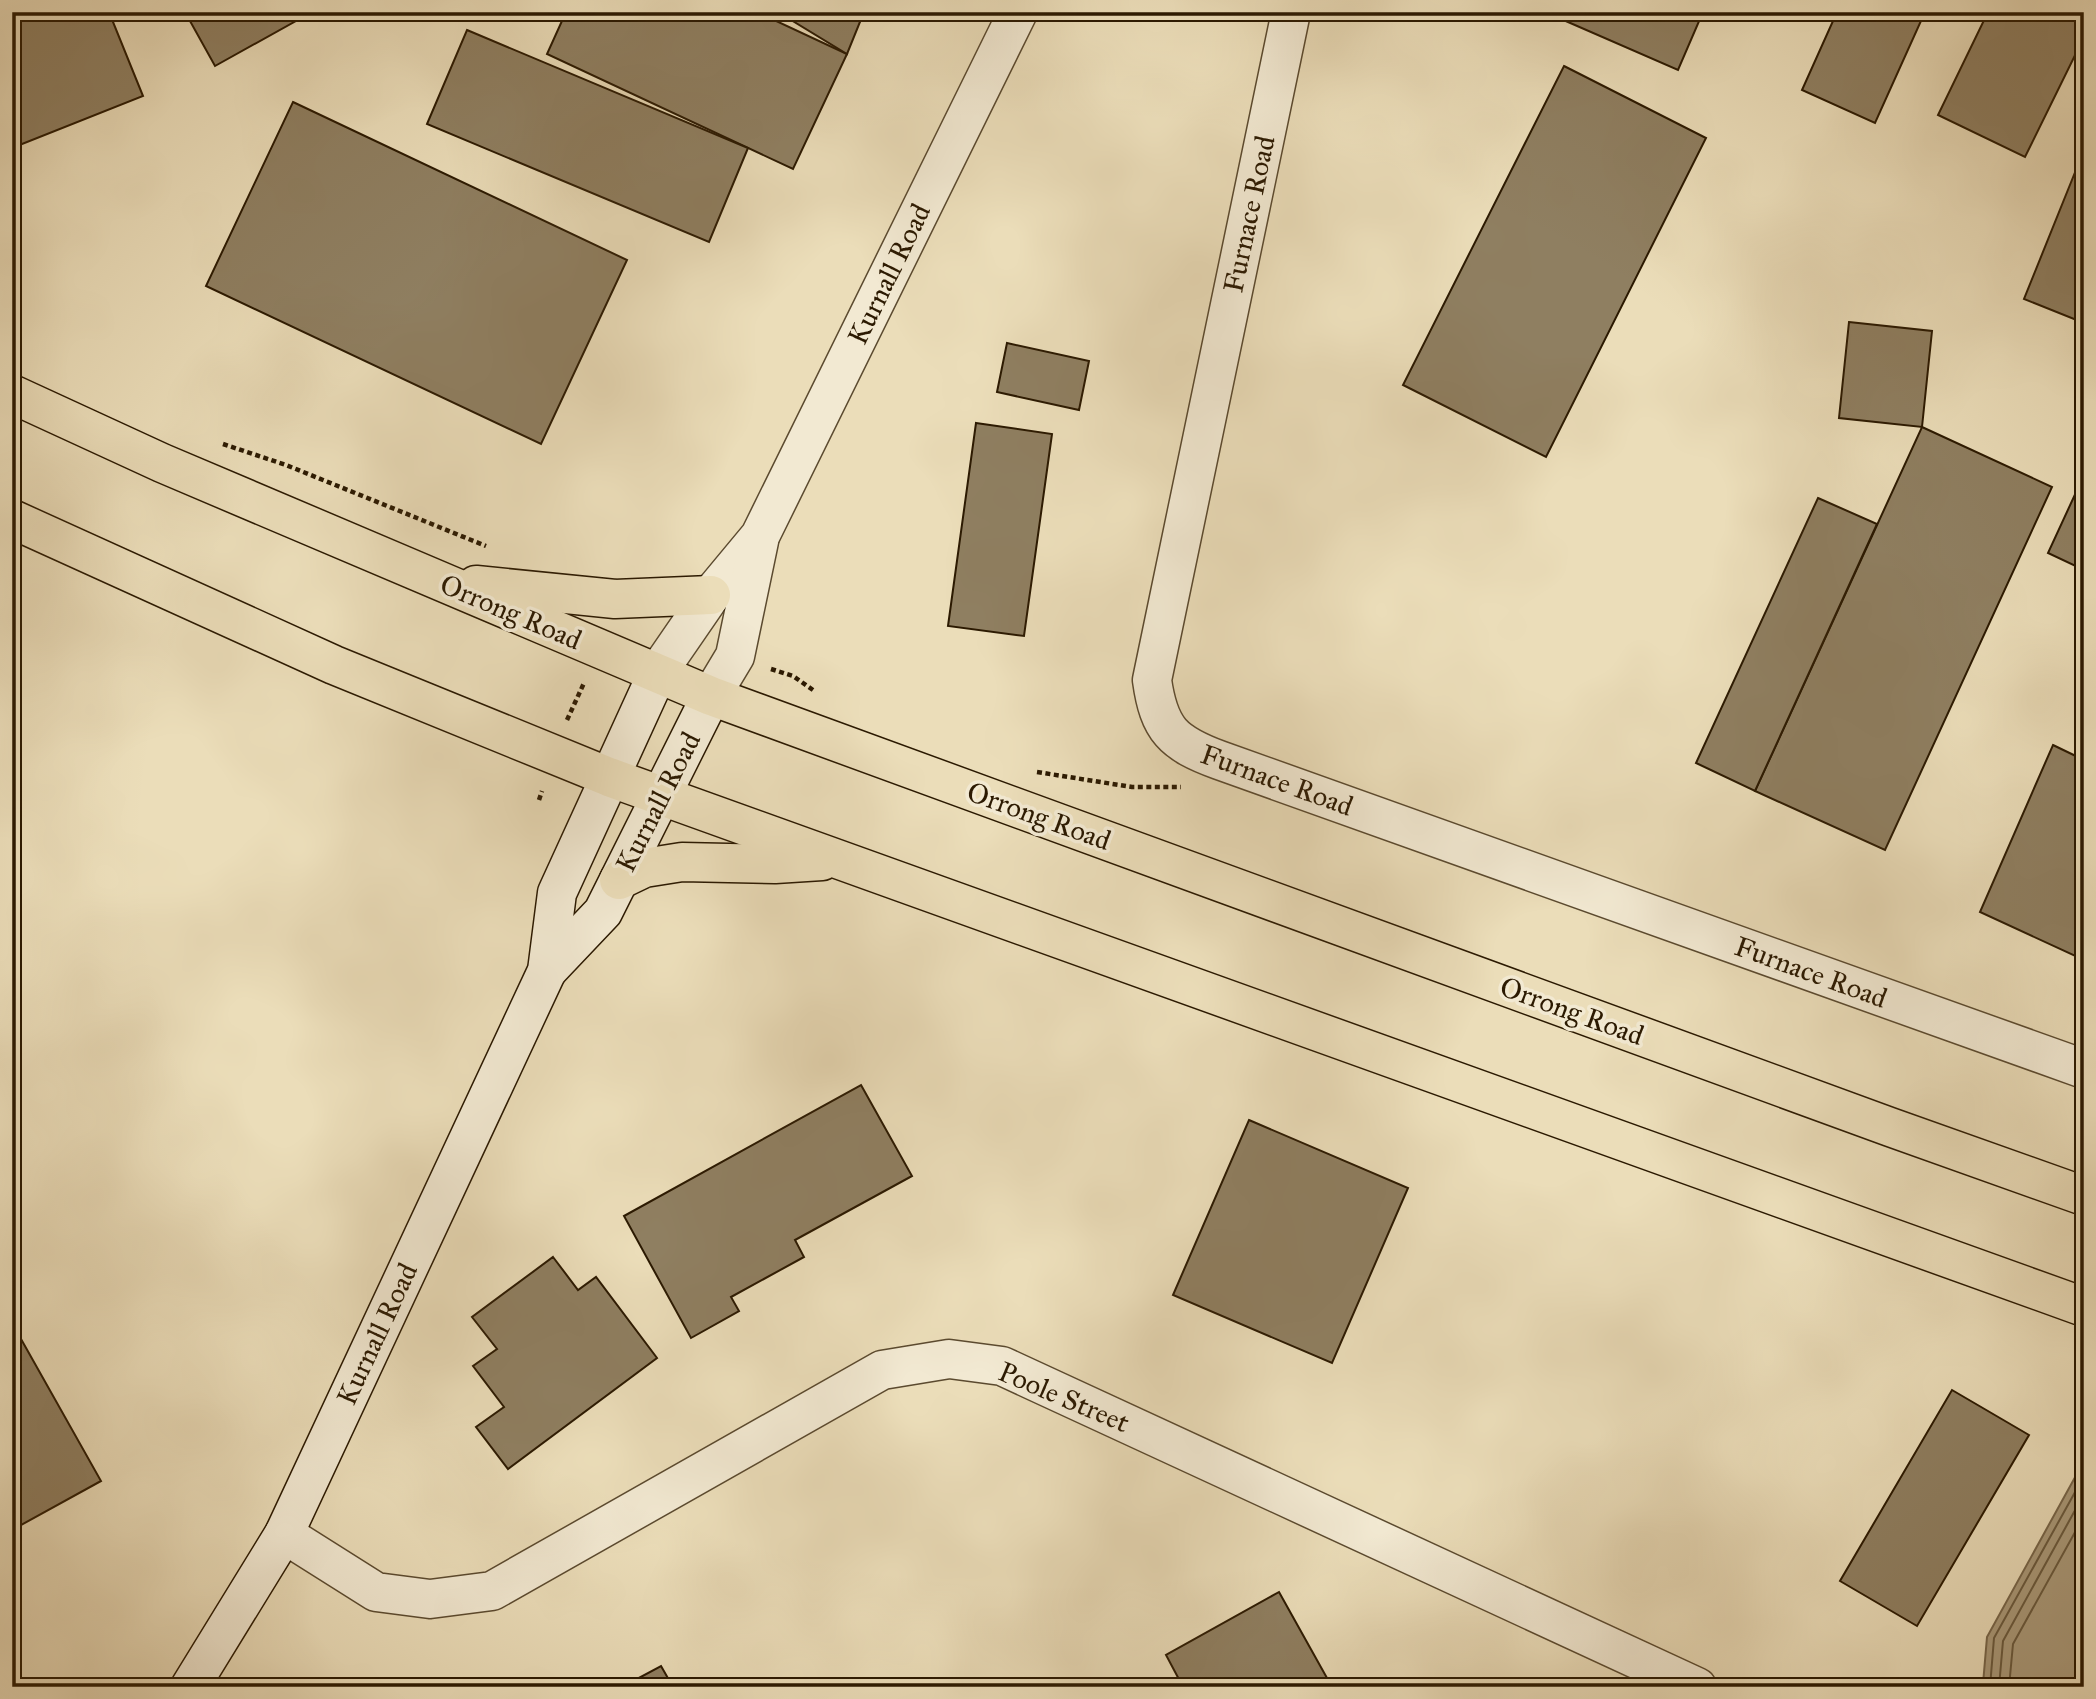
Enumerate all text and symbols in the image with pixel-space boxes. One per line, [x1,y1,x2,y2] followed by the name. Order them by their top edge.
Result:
[1215,132,1283,296] street label: Furnace Road
[840,198,938,350] street label: Kurnall Road
[435,567,587,657] street label: Orrong Road
[608,726,708,878] street label: Kurnall Road
[1196,736,1358,824] street label: Furnace Road
[962,774,1116,858] street label: Orrong Road
[1730,928,1892,1016] street label: Furnace Road
[1495,969,1649,1053] street label: Orrong Road
[329,1257,425,1411] street label: Kurnall Road
[993,1354,1135,1440] street label: Poole Street

